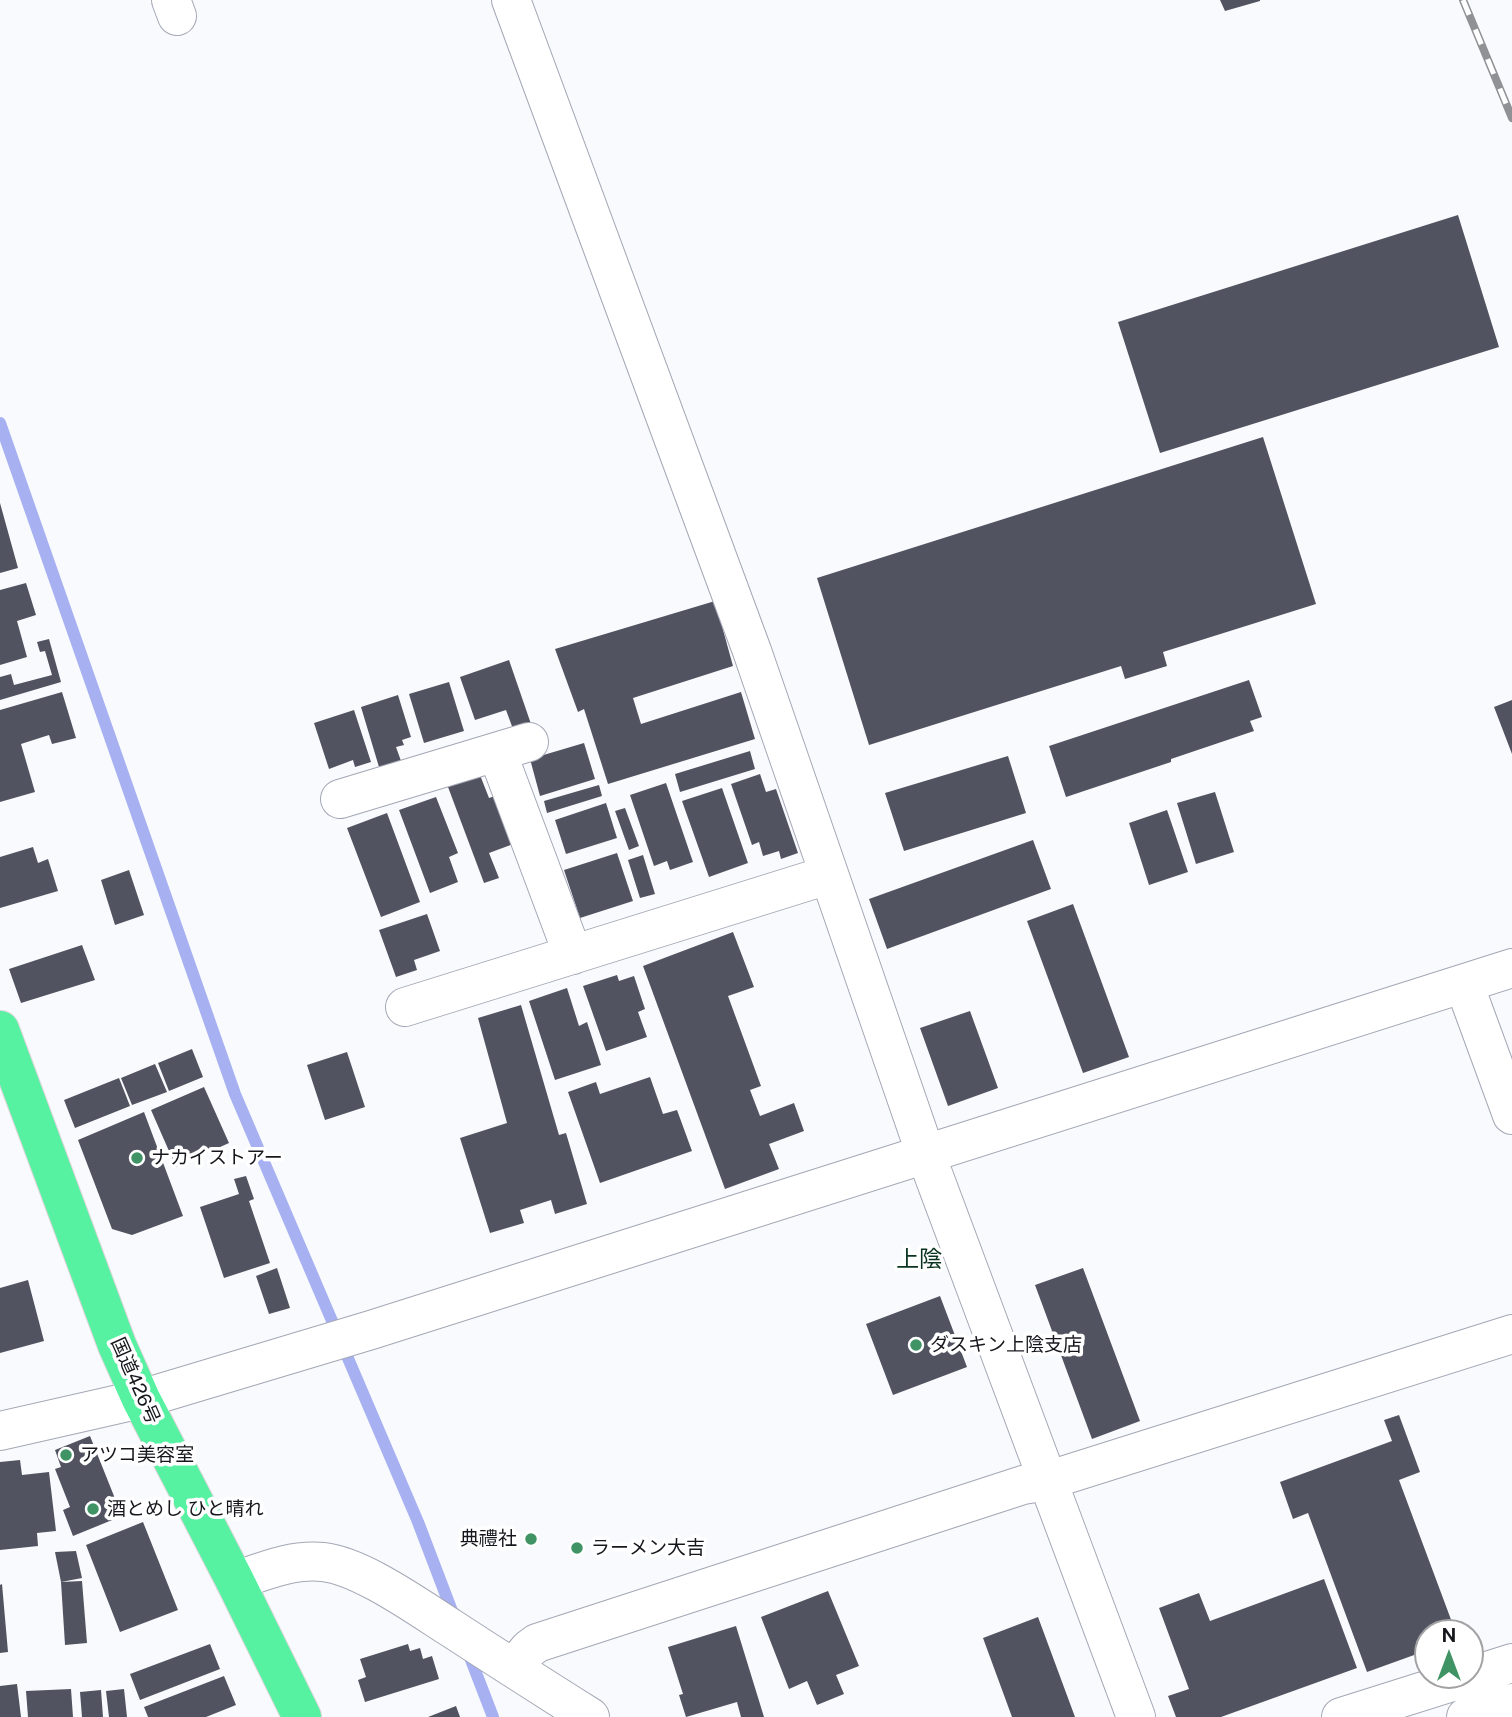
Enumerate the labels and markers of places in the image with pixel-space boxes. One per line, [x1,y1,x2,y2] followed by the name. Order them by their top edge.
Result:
[151,1147,283,1169] place label: ナカイストアー
[129,1150,145,1166] marker: ナカイストアー
[930,1334,1082,1356] place label: ダスキン上陰支店
[908,1337,924,1353] marker: ダスキン上陰支店
[80,1444,194,1466] place label: アツコ美容室
[58,1447,74,1463] marker: アツコ美容室
[107,1498,264,1520] place label: 酒とめし ひと晴れ
[85,1501,101,1517] marker: 酒とめし ひと晴れ
[460,1528,517,1550] place label: 典禮社
[523,1531,539,1547] marker: 典禮社
[591,1537,705,1559] place label: ラーメン大吉
[569,1540,585,1556] marker: ラーメン大吉

